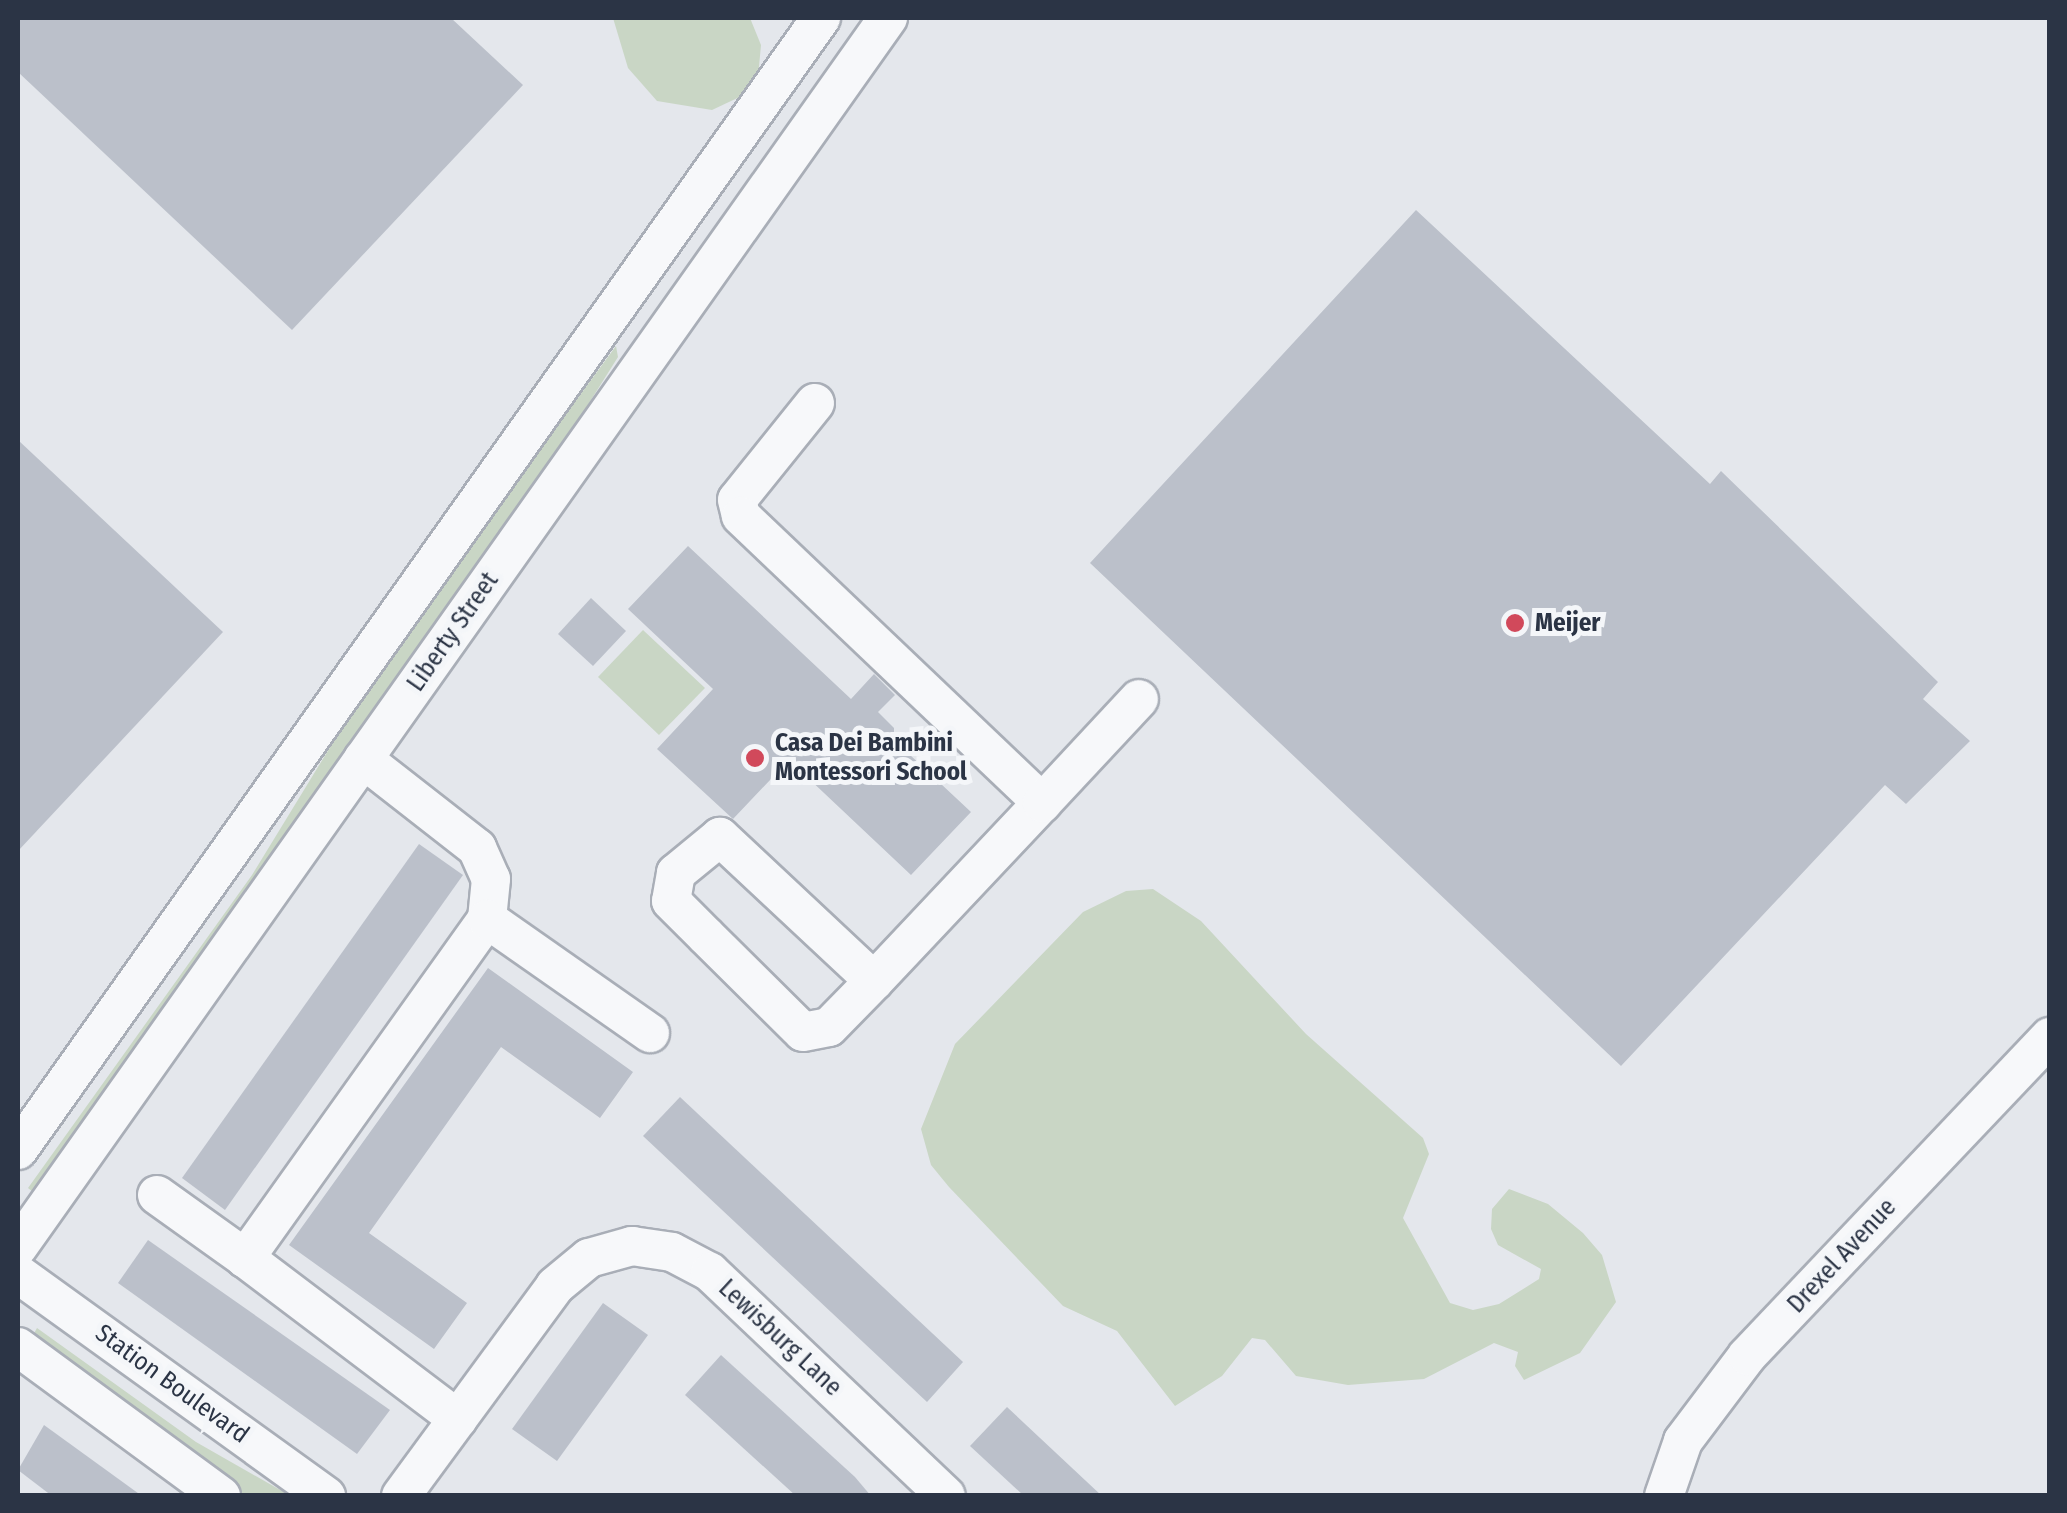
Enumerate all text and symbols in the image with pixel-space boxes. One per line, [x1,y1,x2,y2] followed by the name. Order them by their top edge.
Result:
[401,567,505,697] street label: Liberty Street
[1535,608,1600,638] place label: Meijer
[1504,612,1526,634] marker: Meijer
[775,729,967,788] place label: Casa Dei Bambini Montessori School
[744,747,766,769] marker: Casa Dei Bambini Montessori School
[1781,1193,1903,1319] street label: Drexel Avenue
[712,1273,848,1403] street label: Lewisburg Lane
[89,1318,255,1450] street label: Station Boulevard

